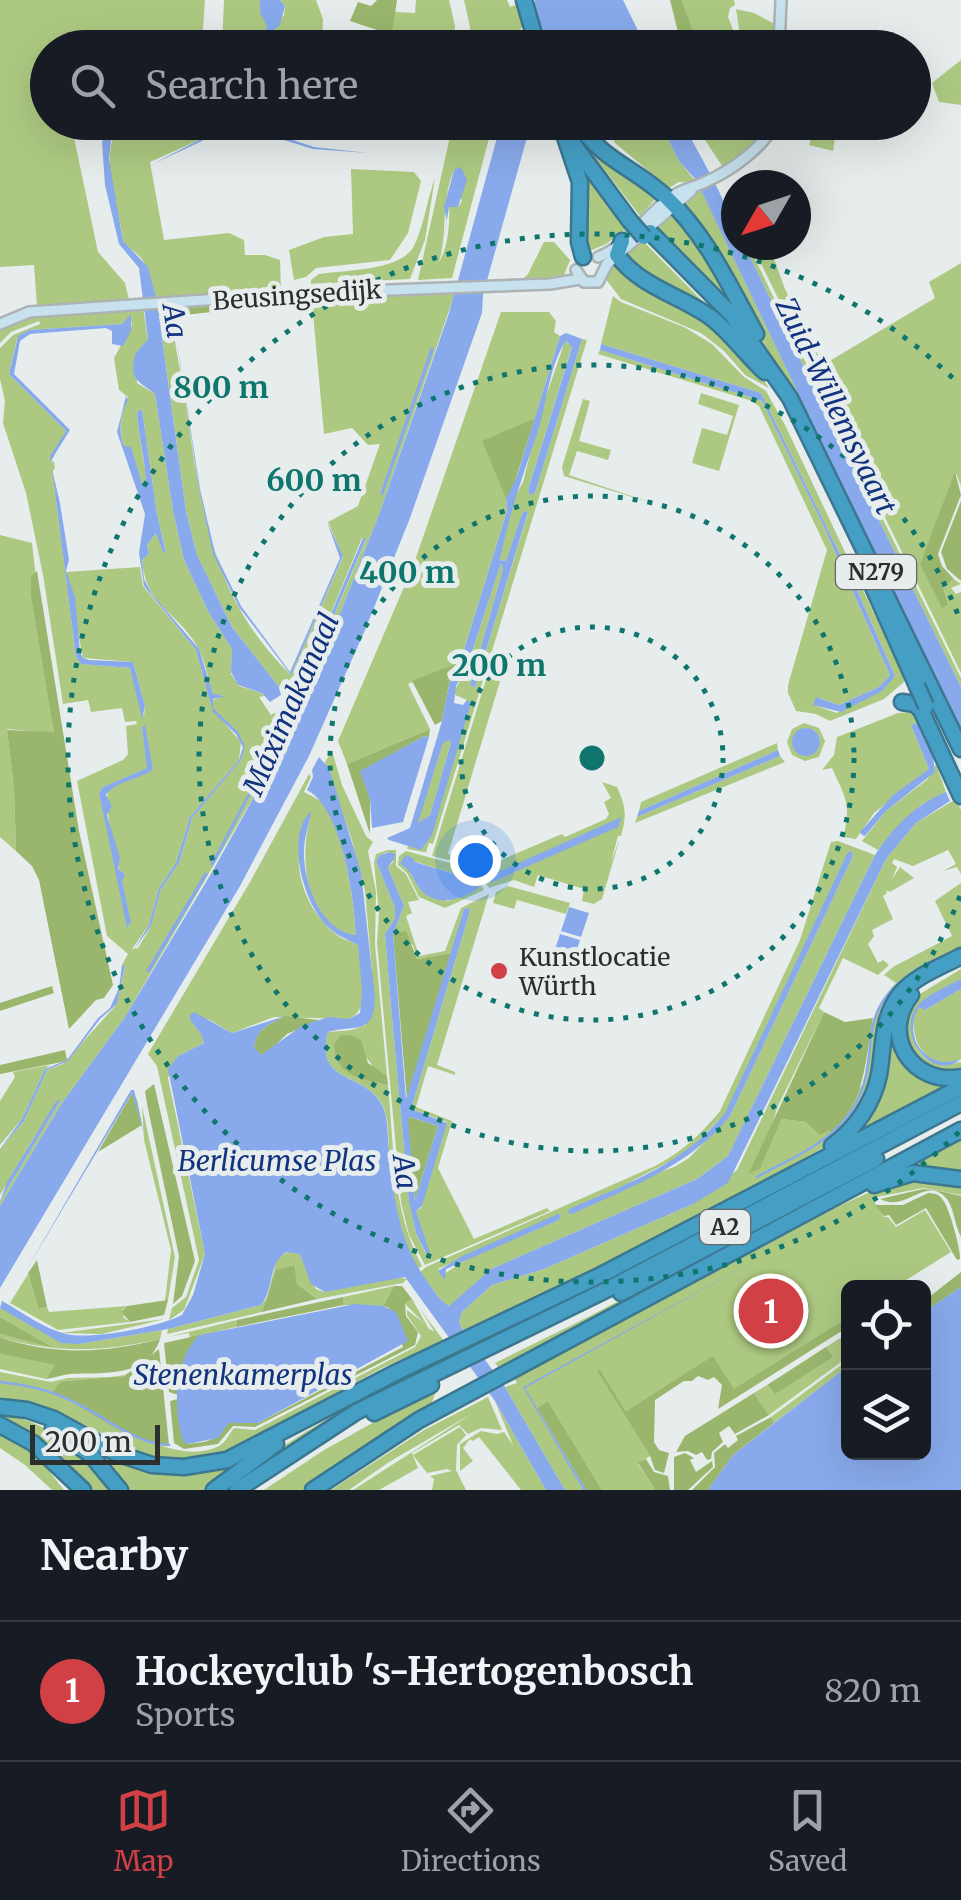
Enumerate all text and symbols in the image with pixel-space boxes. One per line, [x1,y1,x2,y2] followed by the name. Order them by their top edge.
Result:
[30,30,931,140] search box
[65,58,120,113] icon: search
[145,62,358,109] text: Search here
[721,170,811,260] north arrow
[212,273,383,317] street label: Beusingsedijk
[767,291,904,521] water label: Zuid-Willemsvaart
[154,299,195,341] water label: Aa
[173,368,269,406] text: 800 m
[266,461,362,499] text: 600 m
[359,553,455,591] text: 400 m
[836,555,916,589] road number: N279
[234,608,347,801] water label: Máximakanaal
[452,646,546,684] text: 200 m
[574,740,610,776] centre of rings
[450,835,501,886] your location
[518,941,670,1002] place label: Kunstlocatie Würth
[488,960,510,982] marker: Kunstlocatie Würth
[178,1143,376,1179] water label: Berlicumse Plas
[384,1150,425,1192] water label: Aa
[700,1210,750,1244] road number: A2
[738,1274,804,1348] pin: 1
[841,1280,931,1460] map controls
[841,1280,931,1370] button: locate
[133,1357,353,1393] water label: Stenenkamerplas
[841,1370,931,1460] button: layers
[30,1420,160,1464] scale bar
[45,1424,132,1460] text: 200 m
[40,1529,188,1581] text: Nearby
[135,1648,693,1695] text: Hockeyclub 's-Hertogenbosch
[65,1671,80,1711] text: 1
[824,1671,921,1711] text: 820 m
[135,1695,235,1735] text: Sports
[114,1783,173,1879] tab: Map
[401,1783,541,1879] tab: Directions
[768,1783,847,1879] tab: Saved

